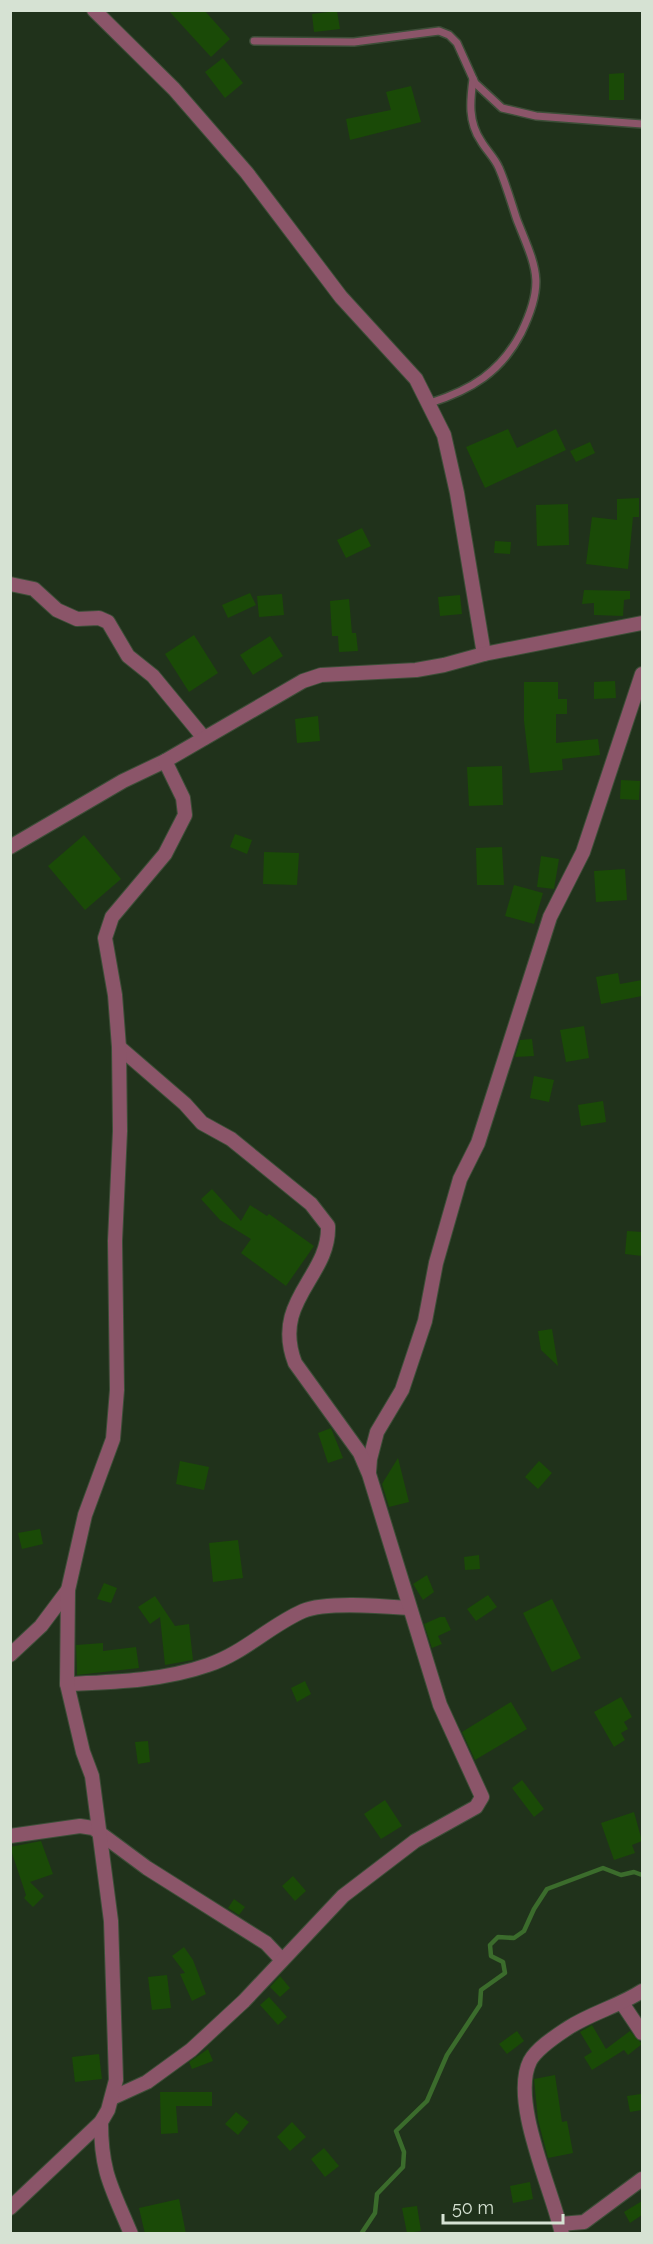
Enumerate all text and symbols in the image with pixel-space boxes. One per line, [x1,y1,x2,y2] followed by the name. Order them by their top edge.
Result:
[443,2187,563,2225] scale bar
[452,2197,494,2218] text: 50 m

